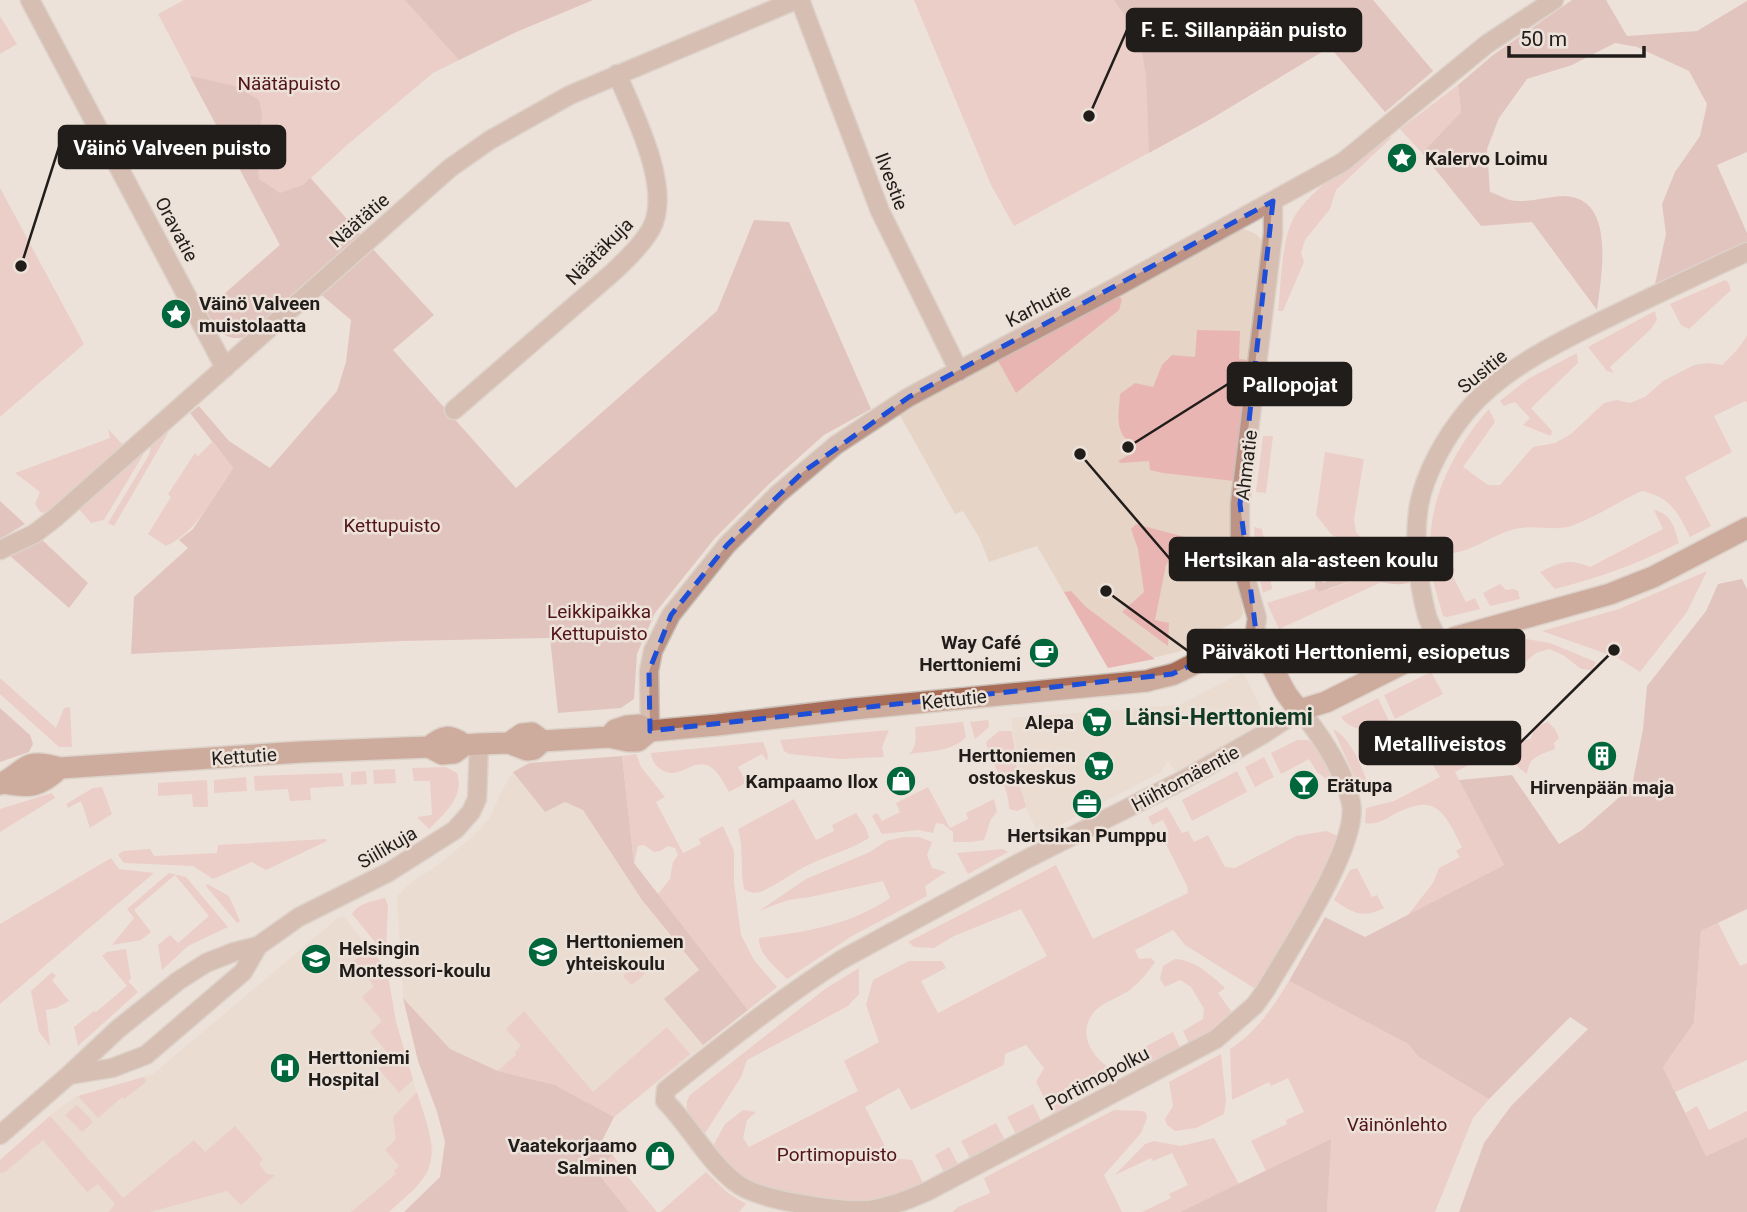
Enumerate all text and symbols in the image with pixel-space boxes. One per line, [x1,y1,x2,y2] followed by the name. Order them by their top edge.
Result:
[1127,9,1361,51] callout: F. E. Sillanpään puisto
[1509,14,1644,58] scale bar
[1141,18,1347,42] text: F. E. Sillanpään puisto
[1520,27,1567,51] text: 50 m
[237,72,341,95] park label: Näätäpuisto
[59,126,285,168] callout: Väinö Valveen puisto
[73,136,271,160] text: Väinö Valveen puisto
[1385,141,1419,175] place icon: Kalervo Loimu
[1425,147,1548,170] place label: Kalervo Loimu
[870,149,913,213] street label: Ilvestie
[325,188,394,253] street label: Näätätie
[150,193,203,265] street label: Oravatie
[561,213,638,290] street label: Näätäkuja
[1002,279,1075,332] street label: Karhutie
[199,292,320,337] place label: Väinö Valveen muistolaatta
[159,297,193,331] place icon: Väinö Valveen muistolaatta
[1453,344,1512,398] street label: Susitie
[1228,363,1351,405] callout: Pallopojat
[1242,373,1338,397] text: Pallopojat
[1231,429,1262,502] street label: Ahmatie
[343,514,441,537] park label: Kettupuisto
[1170,538,1452,580] callout: Hertsikan ala-asteen koulu
[1184,548,1438,572] text: Hertsikan ala-asteen koulu
[547,600,651,645] park label: Leikkipaikka Kettupuisto
[1188,630,1524,672] callout: Päiväkoti Herttoniemi, esiopetus
[919,631,1021,676] place label: Way Café Herttoniemi
[1027,636,1061,670] cafe icon: Way Café Herttoniemi
[1202,640,1510,664] text: Päiväkoti Herttoniemi, esiopetus
[920,685,988,714] street label: Kettutie
[1125,704,1313,731] district label: Länsi-Herttoniemi
[1080,705,1114,739] supermarket icon: Alepa
[1025,711,1074,734] place label: Alepa
[1360,722,1520,764] callout: Metalliveistos
[1374,732,1506,756] text: Metalliveistos
[1585,739,1619,773] building icon: Hirvenpään maja
[1127,740,1243,816] street label: Hiihtomäentie
[211,743,278,770] street label: Kettutie
[958,744,1076,789] place label: Herttoniemen ostoskeskus
[1082,749,1116,783] supermarket icon: Herttoniemen ostoskeskus
[884,764,918,798] shop icon: Kampaamo Ilox
[1287,768,1321,802] bar icon: Erätupa
[746,770,878,793] place label: Kampaamo Ilox
[1327,774,1392,797] place label: Erätupa
[1530,776,1674,799] place label: Hirvenpään maja
[1070,787,1104,821] office icon: Hertsikan Pumppu
[353,821,421,874] street label: Siilikuja
[1007,824,1167,847] place label: Hertsikan Pumppu
[566,930,684,975] place label: Herttoniemen yhteiskoulu
[526,935,560,969] school or university icon: Herttoniemen yhteiskoulu
[339,937,491,982] place label: Helsingin Montessori-koulu
[299,942,333,976] school or university icon: Helsingin Montessori-koulu
[1041,1041,1153,1115] street label: Portimopolku
[308,1046,410,1091] place label: Herttoniemi Hospital
[268,1051,302,1085] hospital icon: Herttoniemi Hospital
[1347,1113,1447,1136] park label: Väinönlehto
[508,1134,637,1179] place label: Vaatekorjaamo Salminen
[643,1139,677,1173] shop icon: Vaatekorjaamo Salminen
[777,1143,897,1166] park label: Portimopuisto

